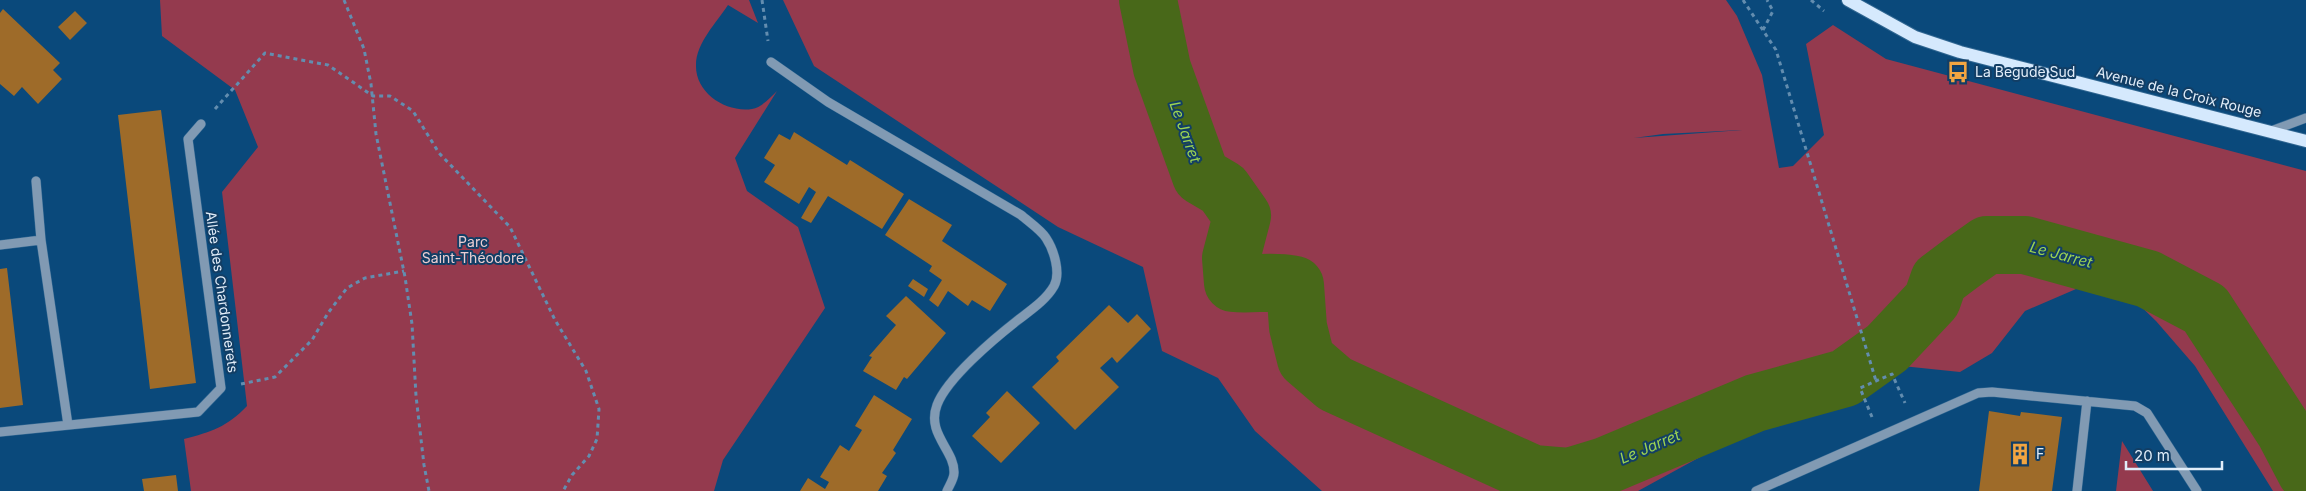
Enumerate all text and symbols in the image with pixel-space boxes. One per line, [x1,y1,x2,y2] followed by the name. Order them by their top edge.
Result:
[1945,59,1971,85] bus stop icon: La Begude Sud
[1975,63,2075,80] place label: La Begude Sud
[2095,63,2264,120] street label: Avenue de la Croix Rouge
[1166,99,1206,166] water label: Le Jarret
[203,210,242,374] street label: Allée des Chardonnerets
[422,233,524,266] park label: Parc Saint-Théodore
[2028,237,2096,272] water label: Le Jarret
[1617,425,1684,468] water label: Le Jarret
[2126,438,2222,470] scale bar
[2007,441,2033,467] building icon: F
[2036,445,2044,462] place label: F
[2134,446,2170,465] text: 20 m

